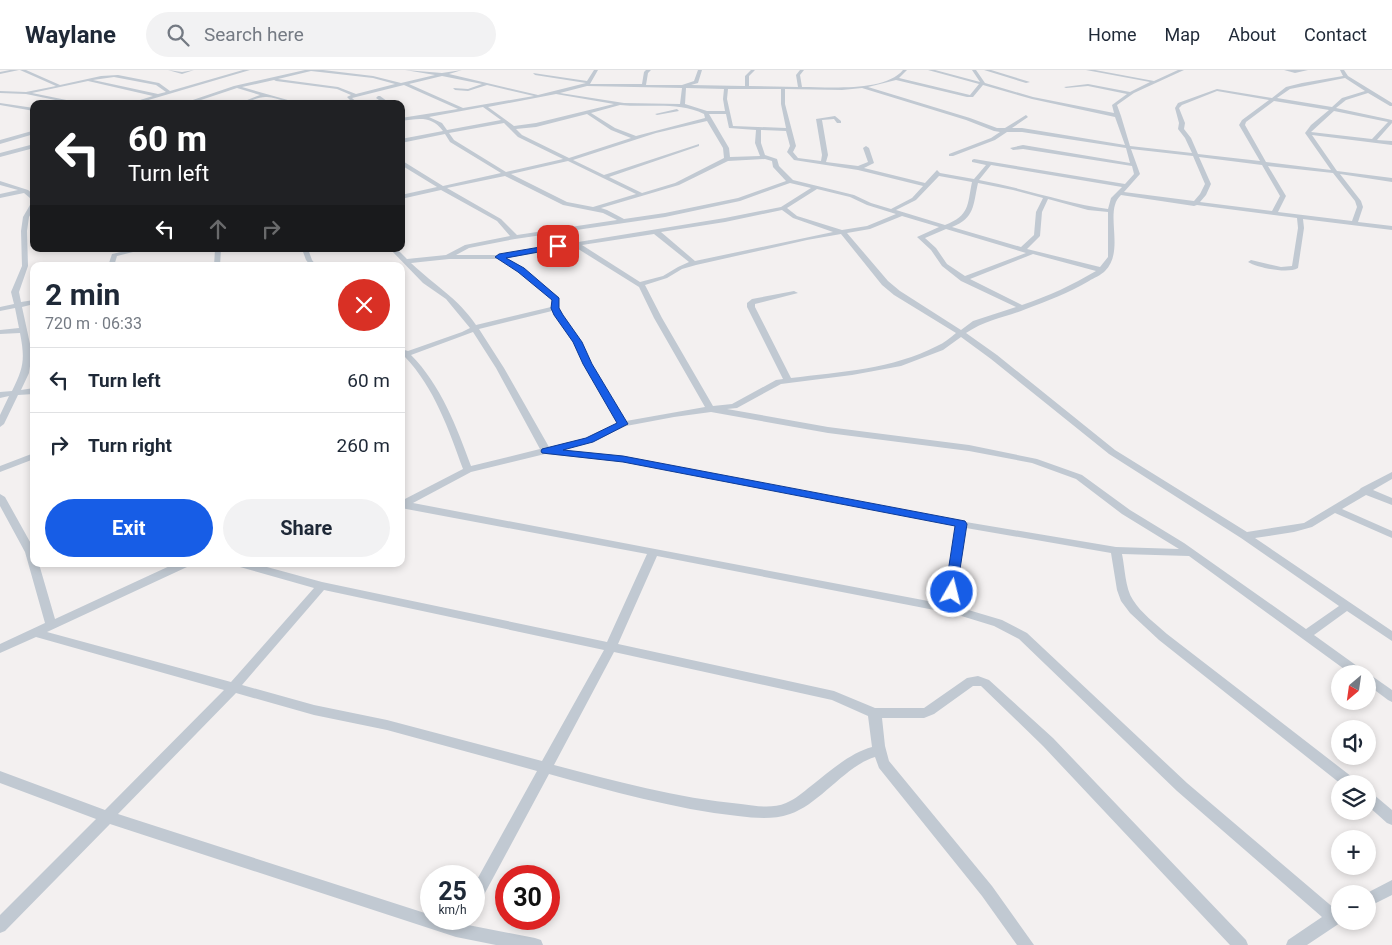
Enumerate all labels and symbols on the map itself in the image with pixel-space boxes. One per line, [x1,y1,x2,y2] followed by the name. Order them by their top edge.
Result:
[537,225,579,267] pin
[925,565,977,617] position arrow
[1331,665,1376,710] north arrow
[495,865,560,930] speed limit sign: 30

